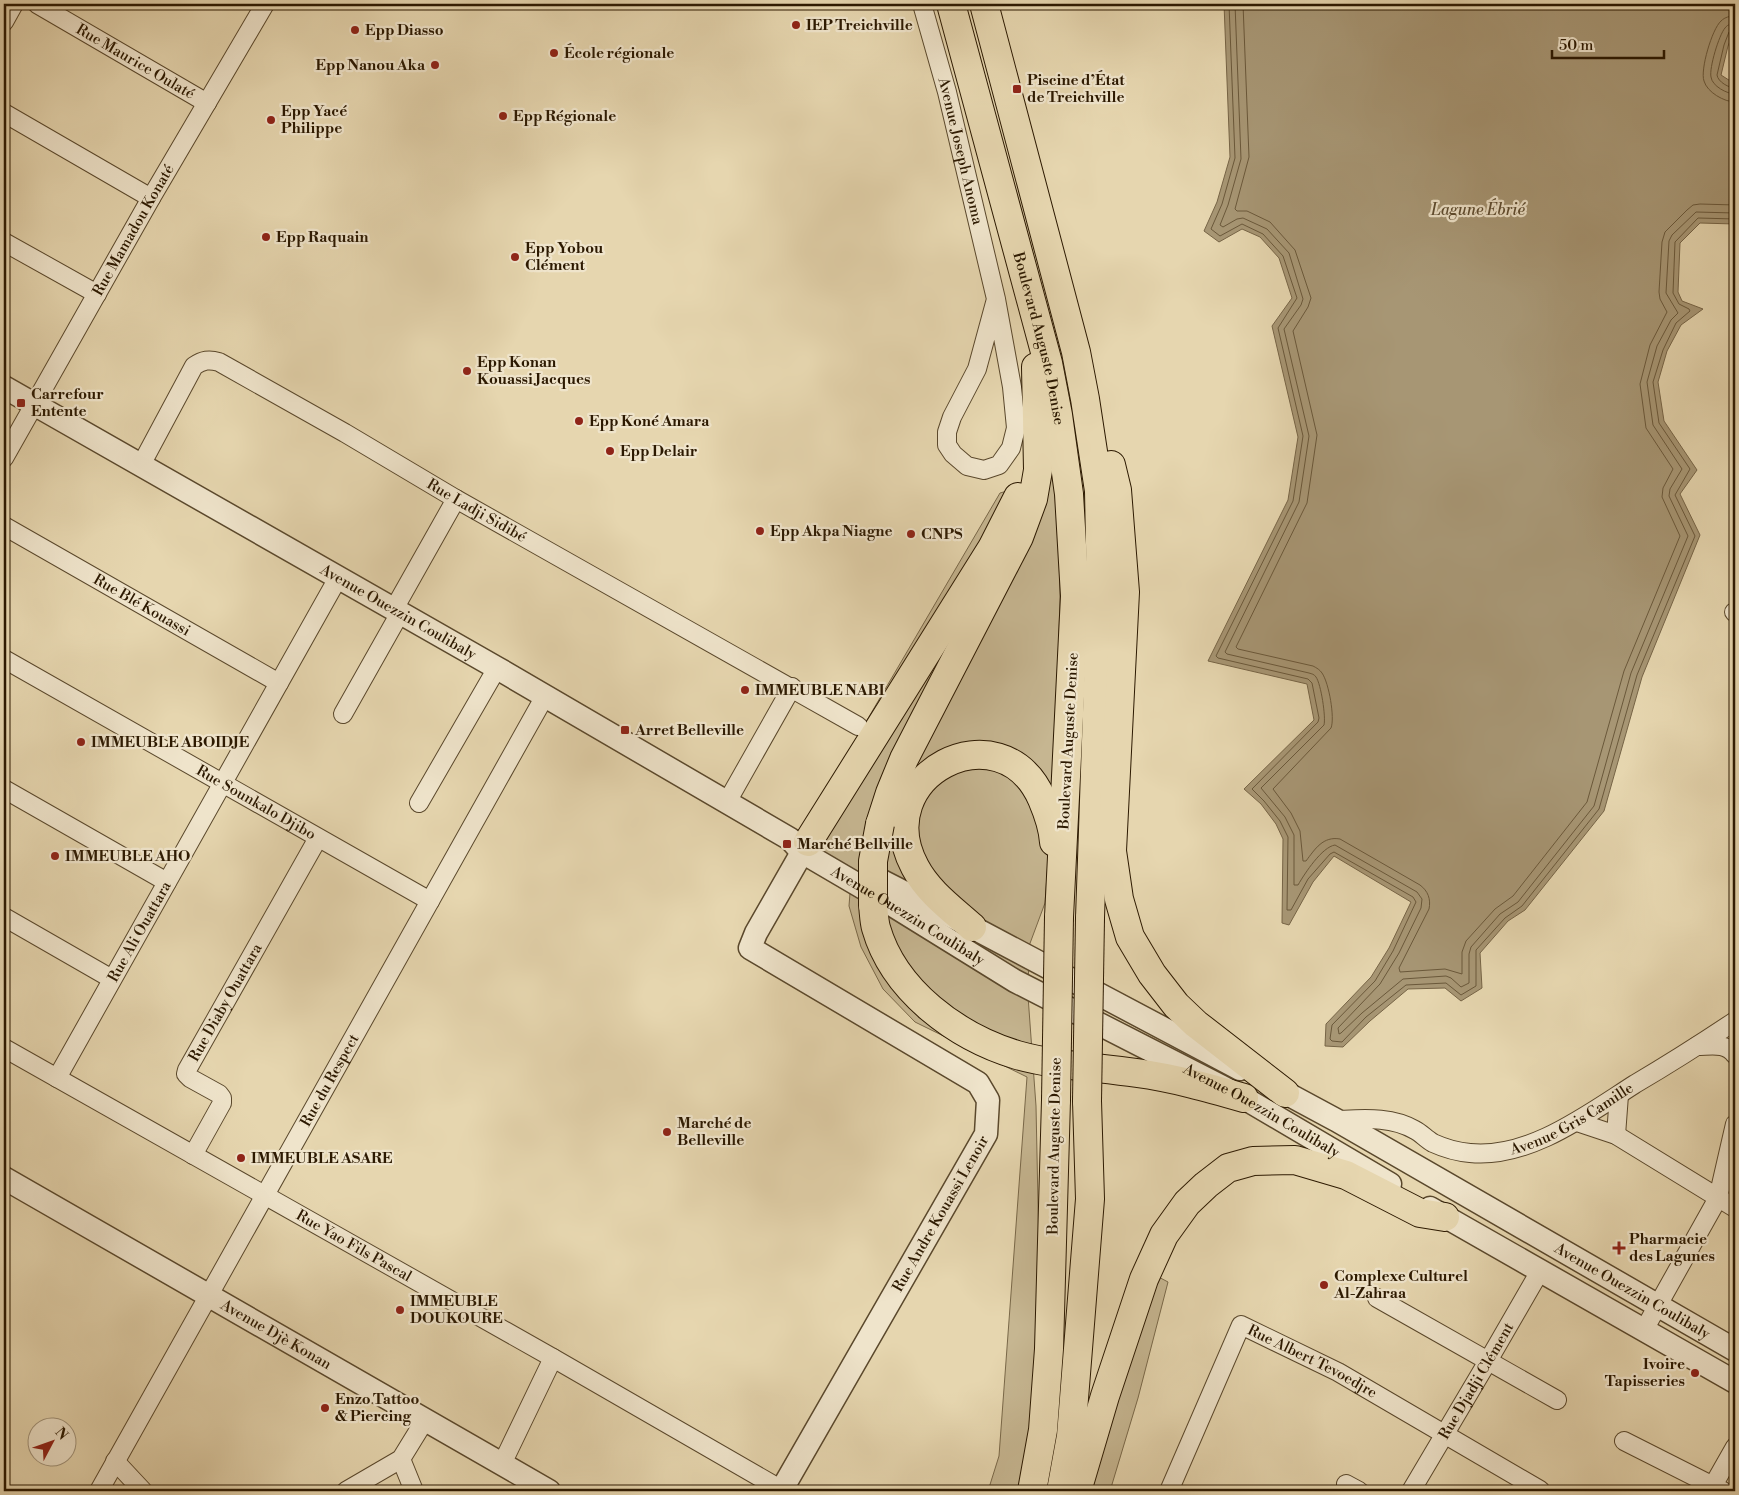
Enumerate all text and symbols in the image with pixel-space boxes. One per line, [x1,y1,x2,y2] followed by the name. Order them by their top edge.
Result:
[806,16,913,35] place label: IEP Treichville
[790,19,802,31] marker: IEP Treichville
[73,20,198,104] street label: Rue Maurice Oulaté
[365,21,444,40] place label: Epp Diasso
[349,24,361,36] marker: Epp Diasso
[1552,28,1664,60] scale bar
[1559,36,1593,55] text: 50 m
[564,43,674,63] place label: École régionale
[548,47,560,59] marker: École régionale
[315,56,426,75] place label: Epp Nanou Aka
[429,59,441,71] marker: Epp Nanou Aka
[1027,70,1125,107] place label: Piscine d’État de Treichville
[933,74,987,227] street label: Avenue Joseph Anoma
[1011,83,1023,95] marker: Piscine d’État de Treichville
[281,102,347,138] place label: Epp Yacé Philippe
[513,107,616,126] place label: Epp Régionale
[497,110,509,122] marker: Epp Régionale
[265,114,277,126] marker: Epp Yacé Philippe
[89,161,179,299] street label: Rue Mamadou Konaté
[1430,198,1526,220] water label: Lagune Ébrié
[276,228,369,247] place label: Epp Raquain
[260,231,272,243] marker: Epp Raquain
[525,239,604,275] place label: Epp Yobou Clément
[1008,249,1068,426] street label: Boulevard Auguste Denise
[509,251,521,263] marker: Epp Yobou Clément
[477,353,590,389] place label: Epp Konan Kouassi Jacques
[461,365,473,377] marker: Epp Konan Kouassi Jacques
[31,385,104,421] place label: Carrefour Entente
[15,397,27,409] marker: Carrefour Entente
[589,412,710,431] place label: Epp Koné Amara
[573,415,585,427] marker: Epp Koné Amara
[620,442,698,461] place label: Epp Delair
[604,445,616,457] marker: Epp Delair
[423,475,530,547] street label: Rue Ladji Sidibé
[770,522,892,541] place label: Epp Akpa Niagne
[754,525,766,537] marker: Epp Akpa Niagne
[921,525,963,544] place label: CNPS
[905,528,917,540] marker: CNPS
[316,560,480,665] street label: Avenue Ouezzin Coulibaly
[90,570,194,641] street label: Rue Blé Kouassi
[1054,652,1083,831] street label: Boulevard Auguste Denise
[755,681,885,700] place label: IMMEUBLE NABI
[739,684,751,696] marker: IMMEUBLE NABI
[634,721,744,740] place label: Arret Belleville
[619,724,631,736] marker: Arret Belleville
[91,733,249,752] place label: IMMEUBLE ABOIDJE
[75,736,87,748] marker: IMMEUBLE ABOIDJE
[193,761,319,844] street label: Rue Sounkalo Djibo
[797,835,913,854] place label: Marché Bellville
[781,838,793,850] marker: Marché Bellville
[65,847,190,866] place label: IMMEUBLE AHO
[49,850,61,862] marker: IMMEUBLE AHO
[827,862,989,970] street label: Avenue Ouezzin Coulibaly
[104,878,176,986] street label: Rue Ali Ouattara
[185,940,267,1065] street label: Rue Diaby Ouattara
[296,1030,364,1130] street label: Rue du Respect
[1043,1057,1066,1236] street label: Boulevard Auguste Denise
[1179,1059,1344,1163] street label: Avenue Ouezzin Coulibaly
[1507,1079,1637,1160] street label: Avenue Gris Camille
[677,1114,751,1150] place label: Marché de Belleville
[661,1126,673,1138] marker: Marché de Belleville
[888,1132,993,1295] street label: Rue Andre Kouassi Lenoir
[251,1149,393,1168] place label: IMMEUBLE ASARE
[235,1152,247,1164] marker: IMMEUBLE ASARE
[293,1206,415,1287] street label: Rue Yao Fils Pascal
[1629,1230,1715,1266] place label: Pharmacie des Lagunes
[1550,1239,1714,1344] street label: Avenue Ouezzin Coulibaly
[1613,1242,1625,1254] marker: Pharmacie des Lagunes
[1333,1267,1468,1303] place label: Complexe Culturel Al-Zahraa
[1318,1279,1330,1291] marker: Complexe Culturel Al-Zahraa
[410,1292,503,1328] place label: IMMEUBLE DOUKOURE
[216,1295,335,1374] street label: Avenue Djè Konan
[394,1304,406,1316] marker: IMMEUBLE DOUKOURE
[1435,1318,1519,1443] street label: Rue Djadji Clément
[1244,1321,1380,1403] street label: Rue Albert Tevoedjre
[1605,1355,1685,1391] place label: Ivoire Tapisseries
[1689,1367,1701,1379] marker: Ivoire Tapisseries
[335,1390,419,1426] place label: Enzo Tattoo & Piercing
[319,1402,331,1414] marker: Enzo Tattoo & Piercing
[28,1418,78,1468] north arrow
[51,1424,71,1444] text: N

